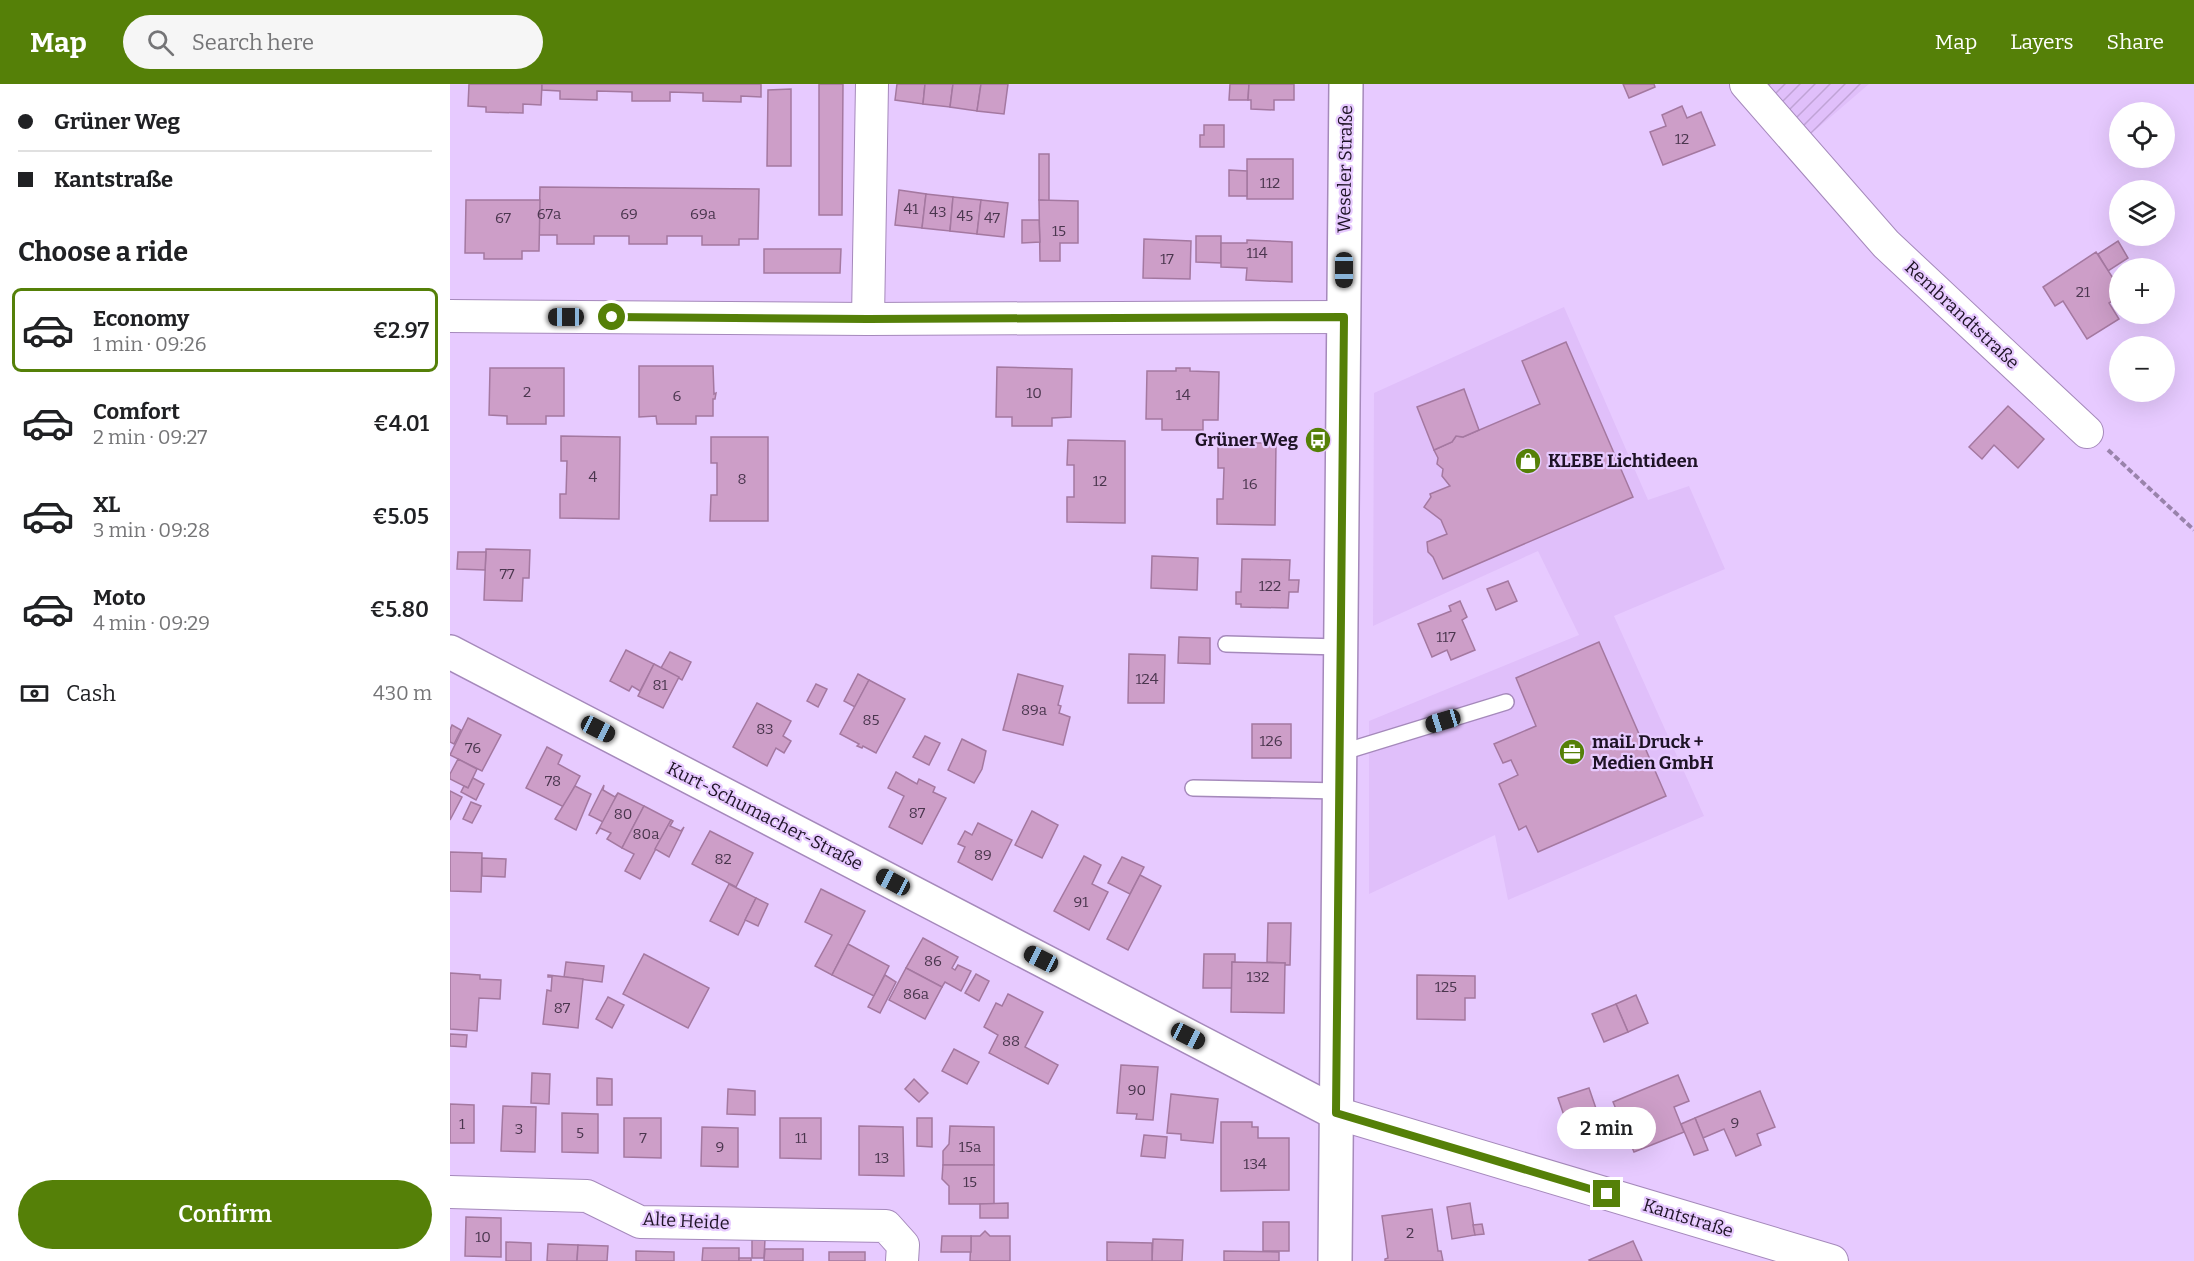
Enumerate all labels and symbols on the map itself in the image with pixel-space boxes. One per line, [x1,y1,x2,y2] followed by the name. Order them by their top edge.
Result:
[1333,105,1357,233] street label: Weseler Straße
[1675,130,1689,148] house number: 12
[1260,174,1280,192] house number: 112
[904,200,918,218] house number: 41
[929,203,947,221] house number: 43
[537,205,561,223] house number: 67a
[620,205,638,223] house number: 69
[690,205,716,223] house number: 69a
[957,207,973,225] house number: 45
[495,209,512,227] house number: 67
[984,209,1001,227] house number: 47
[1052,222,1066,240] house number: 15
[1247,244,1268,262] house number: 114
[1160,250,1174,268] house number: 17
[1335,252,1353,288] car
[1900,256,2024,374] street label: Rembrandtstraße
[2076,283,2090,301] house number: 21
[598,303,625,330] route start
[548,308,584,326] car
[523,383,531,401] house number: 2
[1026,384,1042,402] house number: 10
[1176,386,1191,404] house number: 14
[673,387,682,405] house number: 6
[1303,425,1333,455] bus stop icon: Grüner Weg
[1195,429,1299,451] place label: Grüner Weg
[1513,446,1543,476] shop icon: KLEBE Lichtideen
[1548,450,1699,472] place label: KLEBE Lichtideen
[589,468,598,486] house number: 4
[737,470,747,488] house number: 8
[1093,472,1107,490] house number: 12
[1243,475,1258,493] house number: 16
[499,565,515,583] house number: 77
[1259,577,1281,595] house number: 122
[1436,628,1456,646] house number: 117
[1135,670,1159,688] house number: 124
[652,676,668,694] house number: 81
[1021,701,1047,719] house number: 89a
[1423,707,1463,735] car
[862,711,880,729] house number: 85
[578,713,618,745] car
[756,720,774,738] house number: 83
[1592,731,1714,774] place label: maiL Druck + Medien GmbH
[1259,732,1283,750] house number: 126
[1557,737,1587,767] office icon: maiL Druck + Medien GmbH
[465,739,481,757] house number: 76
[663,757,867,875] street label: Kurt-Schumacher-Straße
[545,772,561,790] house number: 78
[909,804,926,822] house number: 87
[614,805,632,823] house number: 80
[633,825,659,843] house number: 80a
[974,846,992,864] house number: 89
[714,850,732,868] house number: 82
[873,866,913,898] car
[1074,893,1088,911] house number: 91
[1021,943,1061,975] car
[924,952,942,970] house number: 86
[1247,968,1269,986] house number: 132
[1435,978,1457,996] house number: 125
[903,985,929,1003] house number: 86a
[554,999,571,1017] house number: 87
[1168,1020,1208,1052] car
[1002,1032,1020,1050] house number: 88
[1128,1081,1146,1099] house number: 90
[1558,1107,1656,1149] callout: 2 min
[1731,1114,1739,1132] house number: 9
[459,1115,465,1133] house number: 1
[515,1120,523,1138] house number: 3
[576,1124,584,1142] house number: 5
[639,1129,647,1147] house number: 7
[795,1129,807,1147] house number: 11
[716,1138,724,1156] house number: 9
[959,1138,981,1156] house number: 15a
[875,1149,889,1167] house number: 13
[1243,1155,1267,1173] house number: 134
[963,1173,977,1191] house number: 15
[1593,1180,1620,1207] route end
[1640,1194,1736,1242] street label: Kantstraße
[642,1208,730,1234] street label: Alte Heide
[1406,1224,1414,1242] house number: 2
[475,1228,491,1246] house number: 10

